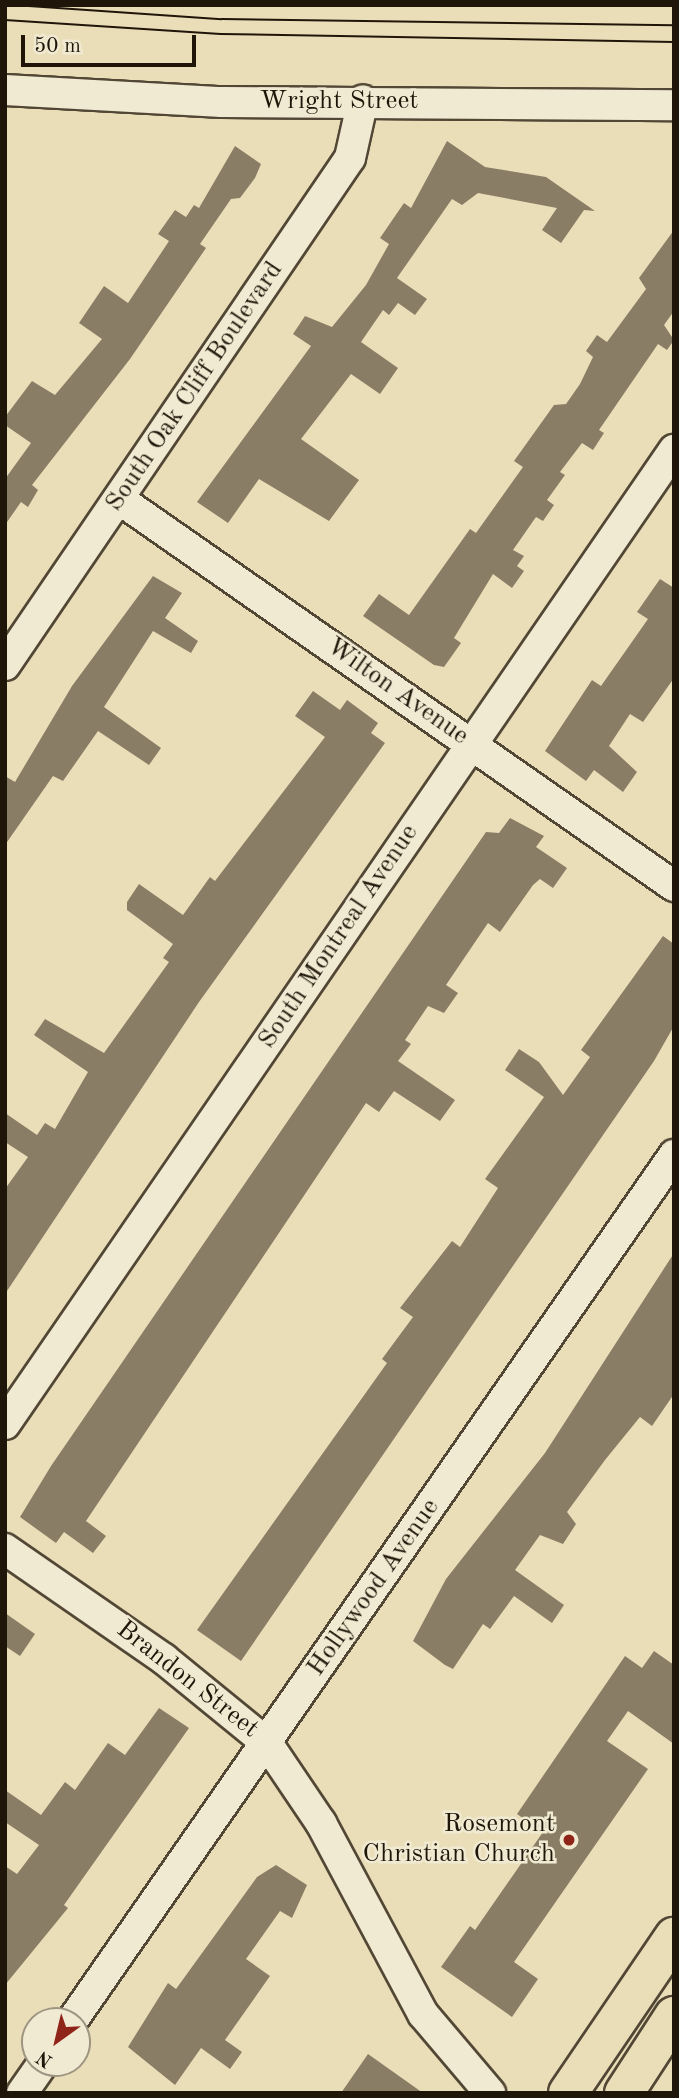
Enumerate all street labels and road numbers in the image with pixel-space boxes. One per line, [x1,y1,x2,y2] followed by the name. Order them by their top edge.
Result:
[260,86,418,118] street label: Wright Street
[100,256,290,518] street label: South Oak Cliff Boulevard
[320,631,474,753] street label: Wilton Avenue
[252,819,426,1055] street label: South Montreal Avenue
[301,1493,447,1683] street label: Hollywood Avenue
[110,1615,264,1745] street label: Brandon Street

